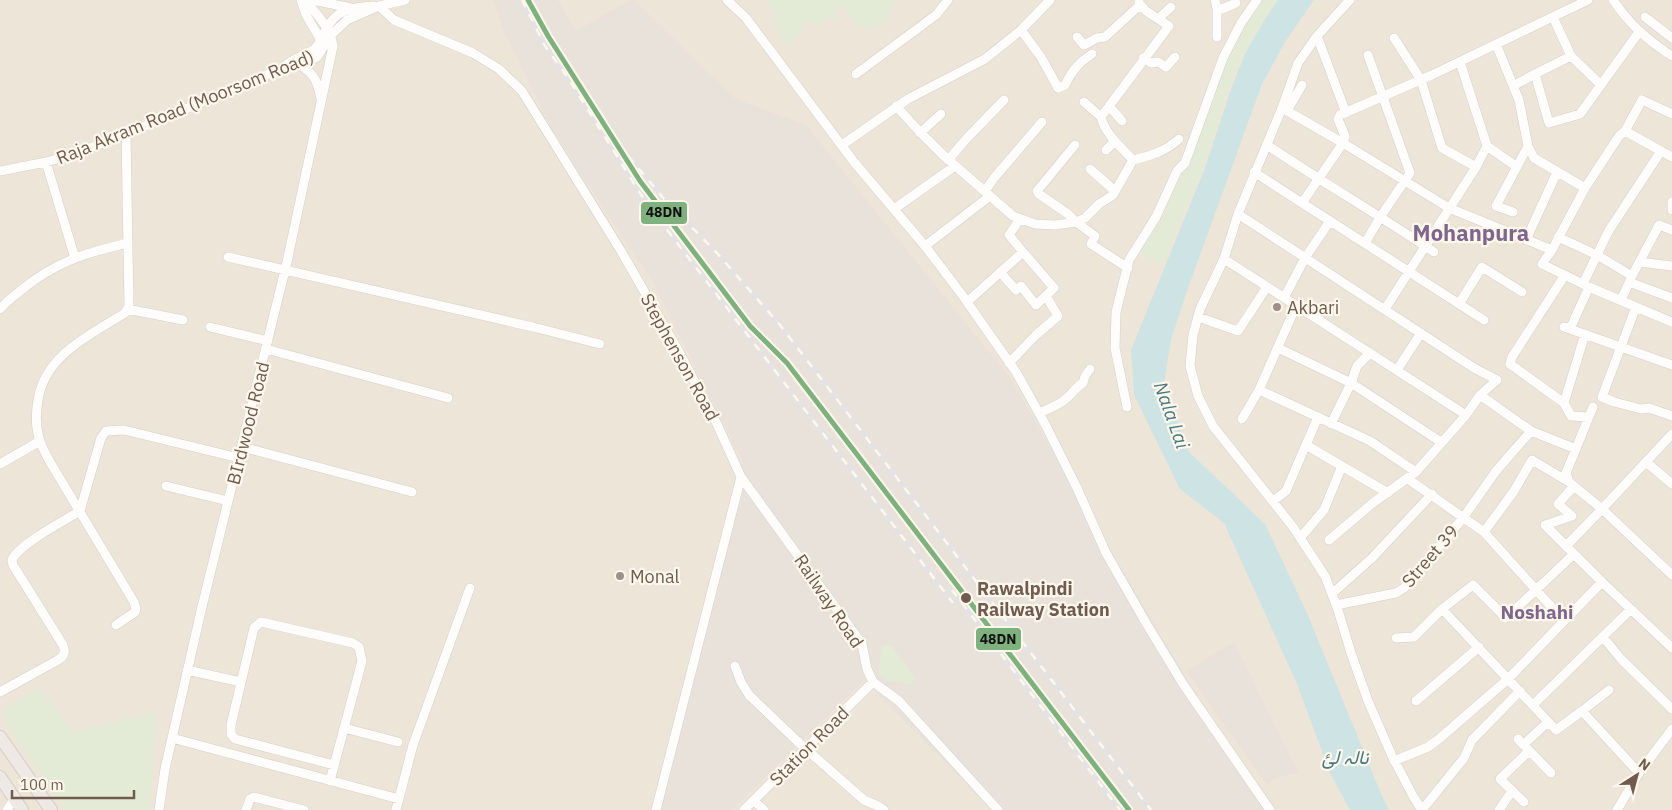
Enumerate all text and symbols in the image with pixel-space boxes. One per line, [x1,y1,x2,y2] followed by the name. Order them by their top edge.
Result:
[53,45,317,169] street label: Raja Akram Road (Moorsom Road)
[640,201,688,225] line badge: 48DN
[646,203,682,221] text: 48DN
[1413,218,1529,247] district label: Mohanpura
[636,289,724,425] street label: Stephenson Road
[1287,296,1339,319] place label: Akbari
[1271,301,1283,313] marker: Akbari
[222,359,274,487] street label: BIrdwood Road
[1149,378,1196,453] water label: Nala Lai
[1397,520,1463,592] street label: Street 39
[789,550,869,652] street label: Railway Road
[630,565,680,588] place label: Monal
[614,570,626,582] marker: Monal
[977,577,1110,621] place label: Rawalpindi Railway Station
[959,591,973,605] marker: Rawalpindi Railway Station
[1501,600,1573,624] district label: Noshahi
[975,627,1022,651] line badge: 48DN
[980,630,1016,648] text: 48DN
[764,701,854,791] street label: Station Road
[1321,745,1370,769] water label: نالہ لئ
[1612,750,1662,800] north arrow
[1635,754,1654,775] text: N
[12,768,135,800] scale bar
[20,775,64,794] text: 100 m

